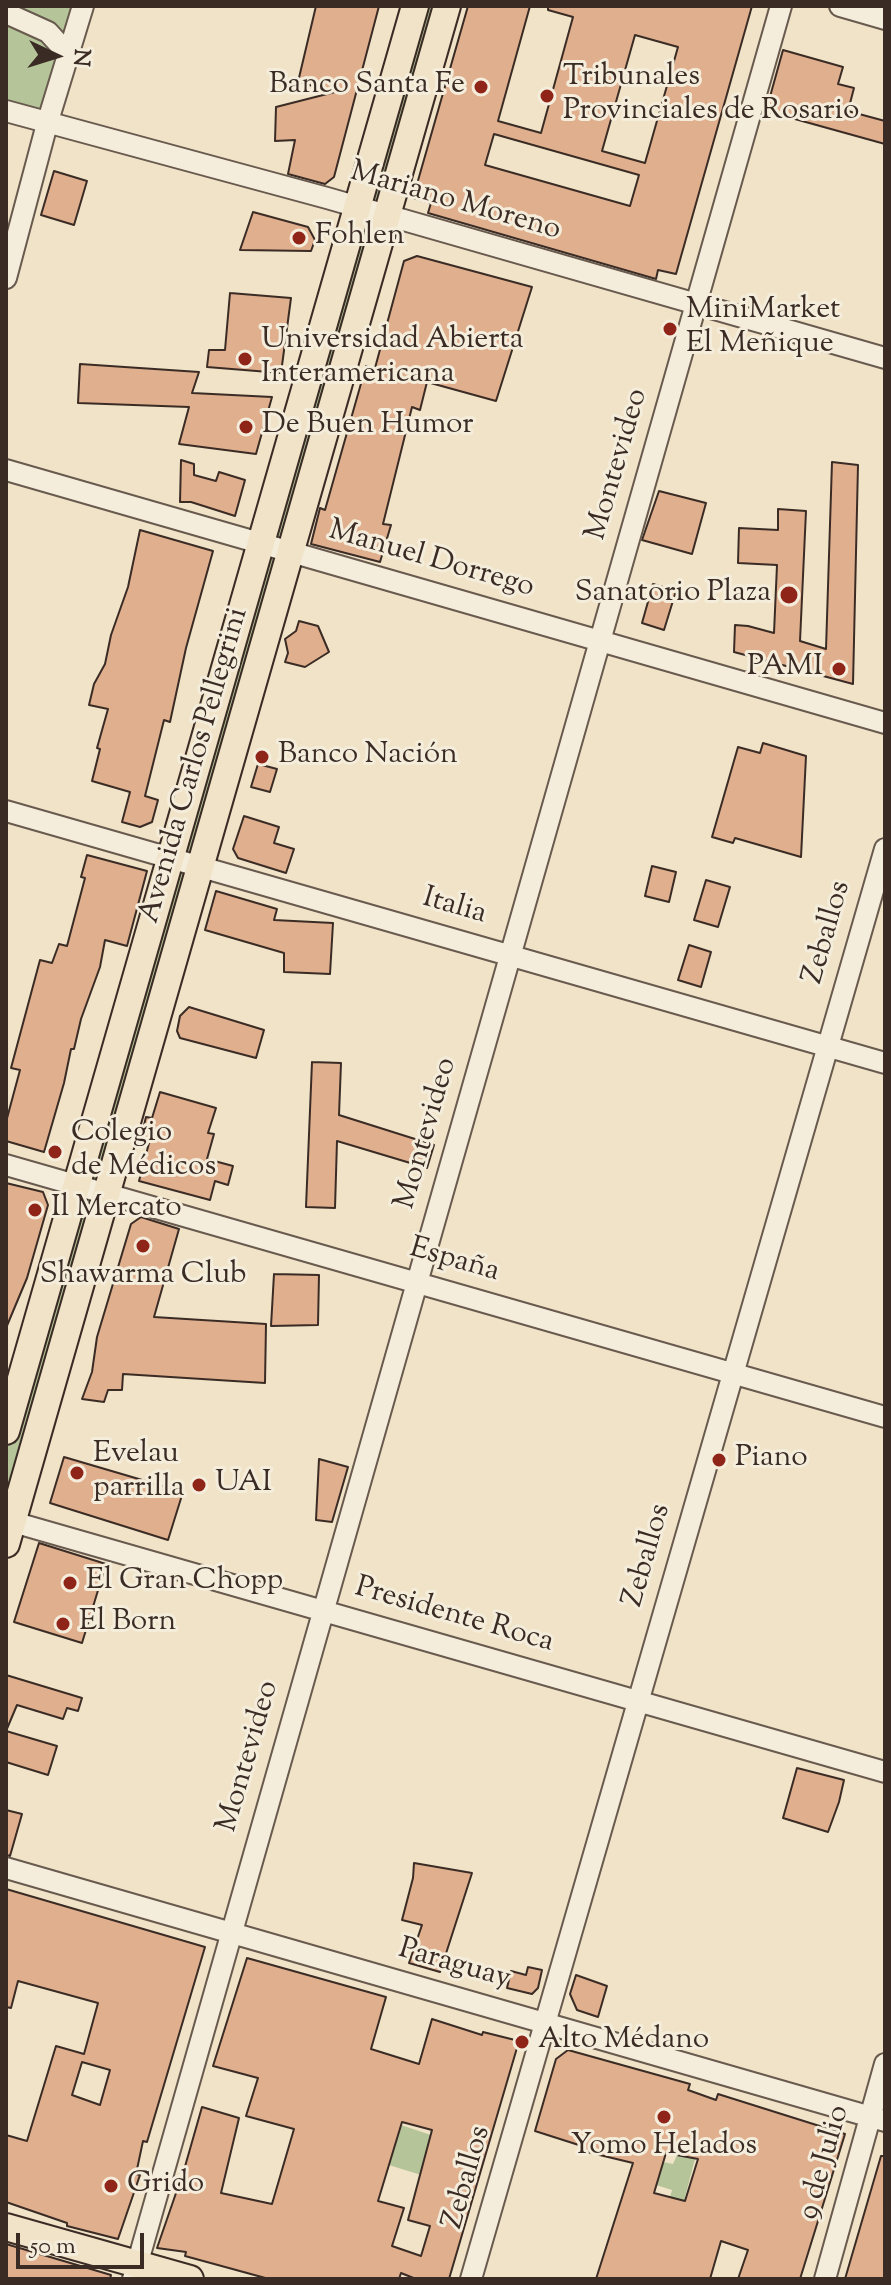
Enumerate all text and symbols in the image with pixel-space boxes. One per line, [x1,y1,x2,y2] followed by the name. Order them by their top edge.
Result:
[16,16,96,96] north arrow
[63,48,97,68] text: N
[563,61,859,132] place label: Tribunales Provinciales de Rosario
[269,69,465,105] place label: Banco Santa Fe
[472,78,490,96] marker: Banco Santa Fe
[538,87,556,105] marker: Tribunales Provinciales de Rosario
[346,156,564,250] street label: Mariano Moreno
[315,220,405,256] place label: Fohlen
[290,229,308,247] marker: Fohlen
[686,294,840,364] place label: MiniMarket El Meñique
[661,320,679,338] marker: MiniMarket El Meñique
[261,324,524,394] place label: Universidad Abierta Interamericana
[236,350,254,368] marker: Universidad Abierta Interamericana
[580,385,658,545] street label: Montevideo
[262,409,474,445] place label: De Buen Humor
[237,418,255,436] marker: De Buen Humor
[324,514,538,608] street label: Manuel Dorrego
[575,577,771,613] place label: Sanatorio Plaza
[778,584,800,606] marker: Sanatorio Plaza
[134,604,258,928] street label: Avenida Carlos Pellegrini
[747,651,823,687] place label: PAMI
[830,660,848,678] marker: PAMI
[278,739,458,775] place label: Banco Nación
[253,748,271,766] marker: Banco Nación
[797,877,861,989] street label: Zeballos
[418,882,490,934] street label: Italia
[389,1054,467,1214] street label: Montevideo
[71,1117,216,1188] place label: Colegio de Médicos
[46,1143,64,1161] marker: Colegio de Médicos
[51,1192,182,1228] place label: Il Mercato
[26,1201,44,1219] marker: Il Mercato
[405,1232,503,1292] street label: España
[134,1237,152,1255] marker: Shawarma Club
[40,1259,246,1295] place label: Shawarma Club
[93,1438,185,1508] place label: Evelau parrilla
[735,1442,808,1478] place label: Piano
[710,1451,728,1469] marker: Piano
[68,1464,86,1482] marker: Evelau parrilla
[215,1467,272,1503] place label: UAI
[190,1476,208,1494] marker: UAI
[617,1500,681,1612] street label: Zeballos
[86,1565,283,1601] place label: El Gran Chopp
[350,1571,558,1663] street label: Presidente Roca
[61,1574,79,1592] marker: El Gran Chopp
[79,1606,176,1642] place label: El Born
[54,1615,72,1633] marker: El Born
[211,1677,289,1837] street label: Montevideo
[394,1933,514,1999] street label: Paraguay
[538,2024,709,2060] place label: Alto Médano
[513,2033,531,2051] marker: Alto Médano
[793,2102,859,2224] street label: 9 de Julio
[655,2108,673,2126] marker: Yomo Helados
[437,2122,501,2234] street label: Zeballos
[571,2130,757,2166] place label: Yomo Helados
[127,2168,204,2204] place label: Grido
[102,2177,120,2195] marker: Grido
[20,2217,148,2267] scale bar
[30,2230,76,2264] text: 50 m

